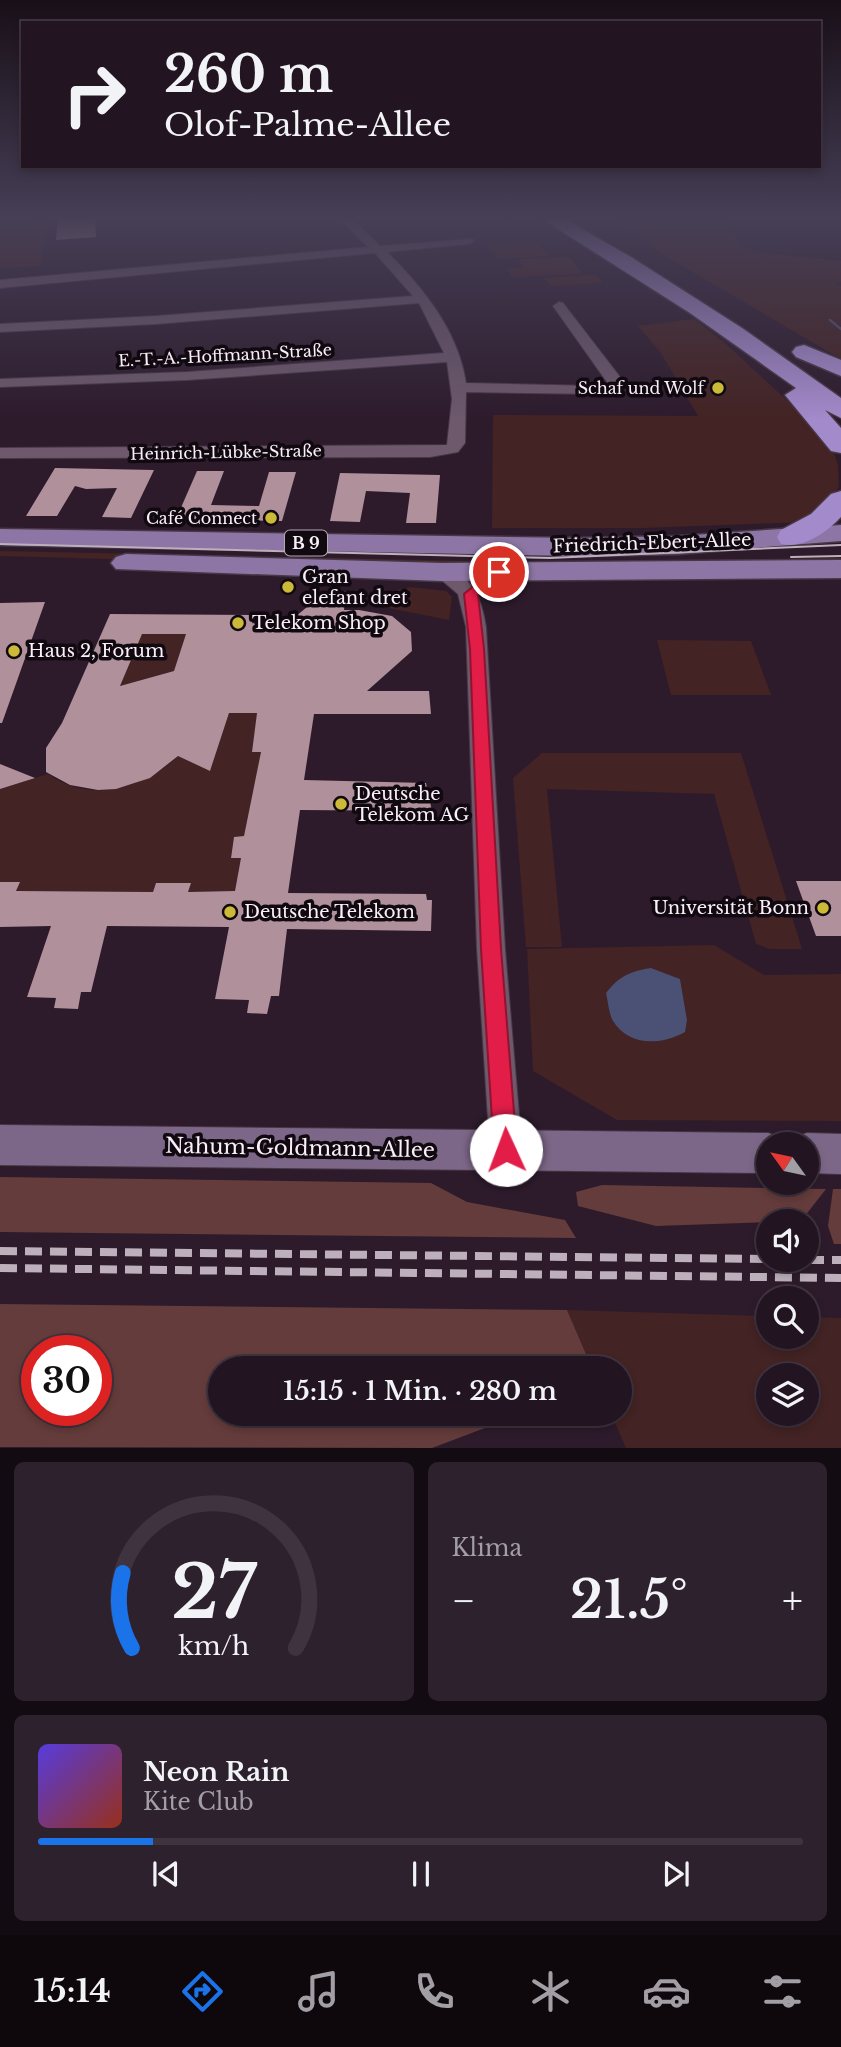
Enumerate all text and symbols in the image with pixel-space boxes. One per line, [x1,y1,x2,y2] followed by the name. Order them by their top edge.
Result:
[164,44,333,105] text: 260 m
[49,49,140,140] icon: right
[164,105,451,145] text: Olof-Palme-Allee
[118,339,332,371] street label: E.-T.-A.-Hoffmann-Straße
[578,378,706,398] place label: Schaf und Wolf
[710,380,726,396] marker: Schaf und Wolf
[130,440,322,464] street label: Heinrich-Lübke-Straße
[146,508,257,528] place label: Café Connect
[263,510,279,526] marker: Café Connect
[552,529,752,557] street label: Friedrich-Ebert-Allee
[285,530,327,556] road number: B 9
[469,542,529,602] pin
[480,553,518,591] icon: arrive
[302,566,408,609] place label: Gran elefant dret
[280,579,296,595] marker: Gran elefant dret
[252,612,386,634] place label: Telekom Shop
[230,615,246,631] marker: Telekom Shop
[28,640,164,662] place label: Haus 2, Forum
[6,643,22,659] marker: Haus 2, Forum
[355,783,470,826] place label: Deutsche Telekom AG
[333,796,349,812] marker: Deutsche Telekom AG
[653,897,809,919] place label: Universität Bonn
[815,900,831,916] marker: Universität Bonn
[244,901,415,923] place label: Deutsche Telekom
[222,904,238,920] marker: Deutsche Telekom
[469,1113,543,1187] position arrow
[756,1132,819,1195] north arrow
[756,1132,819,1426] map controls
[165,1133,435,1163] street label: Nahum-Goldmann-Allee
[756,1209,819,1272] button: sound
[756,1286,819,1349] button: search
[21,1335,112,1426] speed limit sign: 30
[756,1363,819,1426] button: layers
[283,1375,557,1407] text: 15:15 · 1 Min. · 280 m
[452,1534,522,1562] text: Klima
[171,1547,258,1638] text: 27
[570,1568,688,1632] text: 21.5°
[452,1577,476,1624] text: −
[782,1577,803,1624] text: +
[178,1630,249,1661] text: km/h
[143,1756,289,1788] text: Neon Rain
[143,1788,254,1816] text: Kite Club
[147,1855,185,1893] icon: previous
[402,1855,440,1893] icon: pause
[657,1855,695,1893] icon: next
[178,1967,227,2016] icon: directions
[294,1967,343,2016] icon: music
[410,1967,459,2016] icon: phone
[526,1967,575,2016] icon: climate
[642,1967,691,2016] icon: car
[758,1967,807,2016] icon: filters
[34,1971,111,2011] text: 15:14

